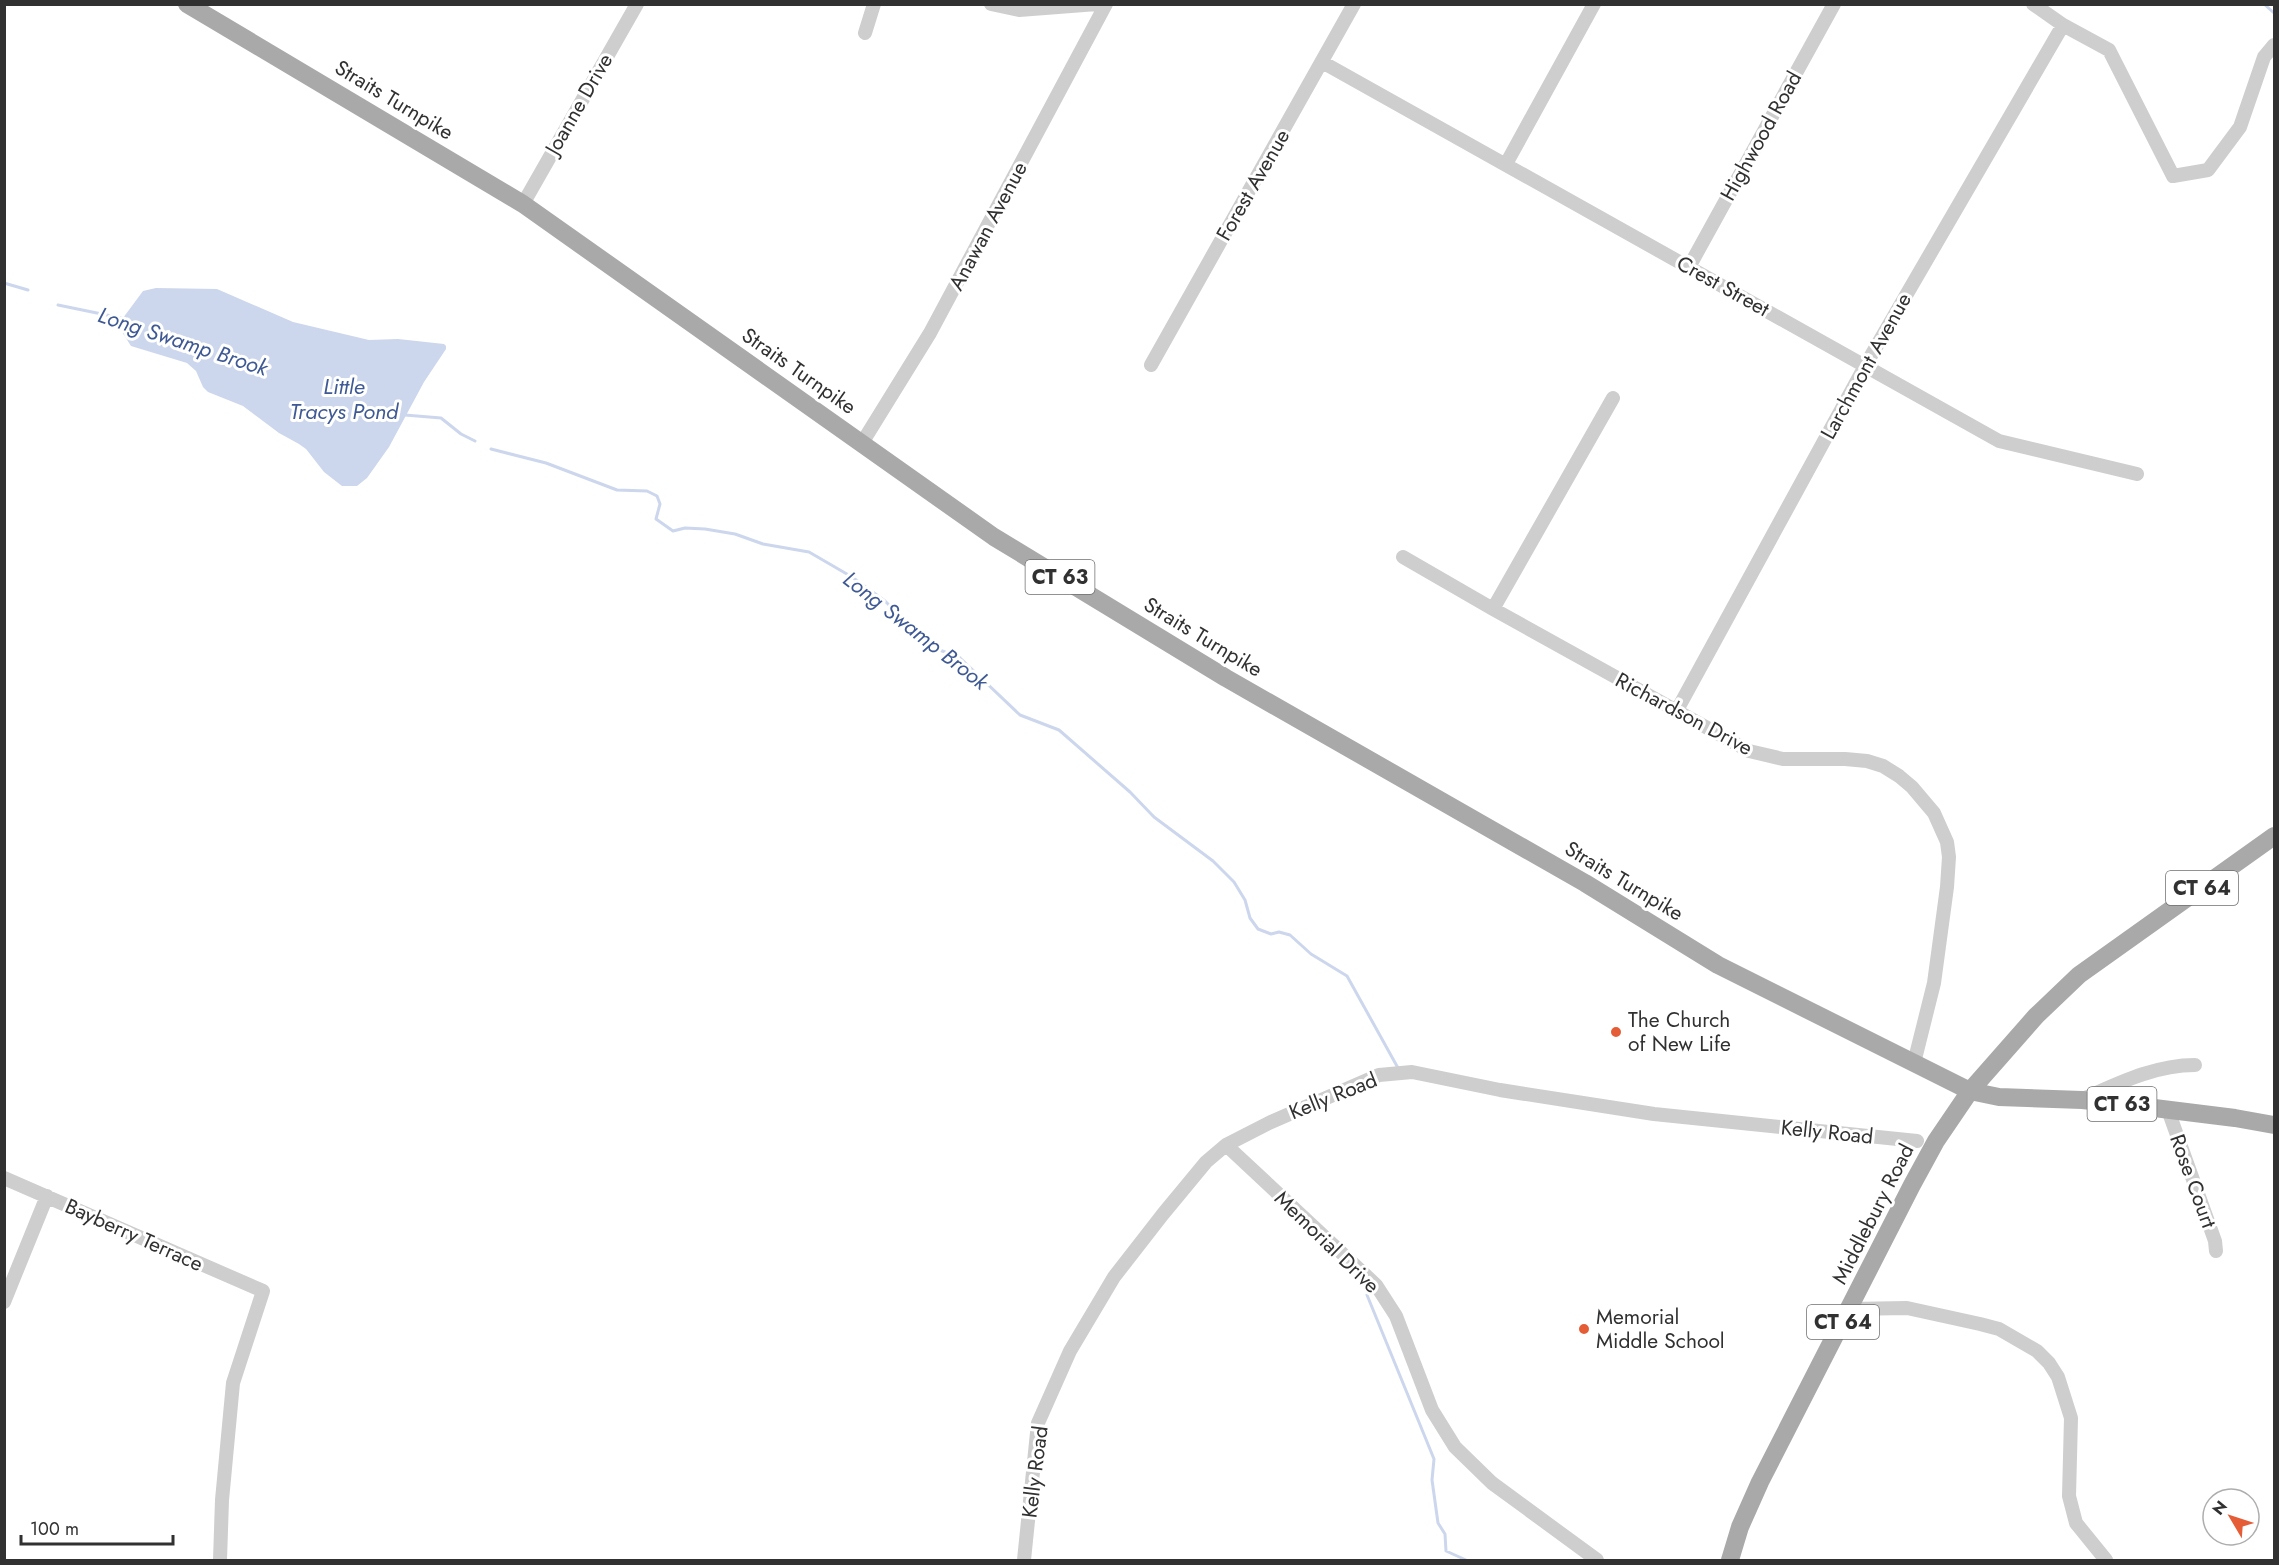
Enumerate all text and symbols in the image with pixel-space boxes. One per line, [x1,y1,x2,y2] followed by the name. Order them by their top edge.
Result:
[536,48,620,163] street label: Joanne Drive
[329,53,459,147] street label: Straits Turnpike
[1713,66,1809,206] street label: Highwood Road
[1209,124,1297,246] street label: Forest Avenue
[941,156,1035,296] street label: Anawan Avenue
[1671,248,1775,324] street label: Crest Street
[1813,287,1919,445] street label: Larchmont Avenue
[94,298,274,384] water label: Long Swamp Brook
[736,320,862,422] street label: Straits Turnpike
[290,370,400,427] water label: Little Tracys Pond
[1026,560,1094,594] road number: CT 63
[837,563,997,698] water label: Long Swamp Brook
[1138,590,1268,684] street label: Straits Turnpike
[1610,665,1758,763] street label: Richardson Drive
[1559,834,1689,928] street label: Straits Turnpike
[2166,871,2238,905] road number: CT 64
[1628,1005,1731,1059] place label: The Church of New Life
[1609,1025,1623,1039] marker: The Church of New Life
[1284,1065,1382,1127] street label: Kelly Road
[2088,1087,2156,1121] road number: CT 63
[1779,1112,1875,1152] street label: Kelly Road
[2162,1130,2224,1232] street label: Rose Court
[1825,1139,1921,1289] street label: Middlebury Road
[1268,1184,1387,1300] street label: Memorial Drive
[60,1191,208,1279] street label: Bayberry Terrace
[1596,1302,1725,1356] place label: Memorial Middle School
[1807,1305,1879,1339] road number: CT 64
[1577,1322,1591,1336] marker: Memorial Middle School
[1014,1424,1056,1520] street label: Kelly Road
[2201,1487,2261,1547] north arrow
[2207,1496,2233,1520] text: N
[21,1508,172,1546] scale bar
[30,1516,79,1542] text: 100 m

